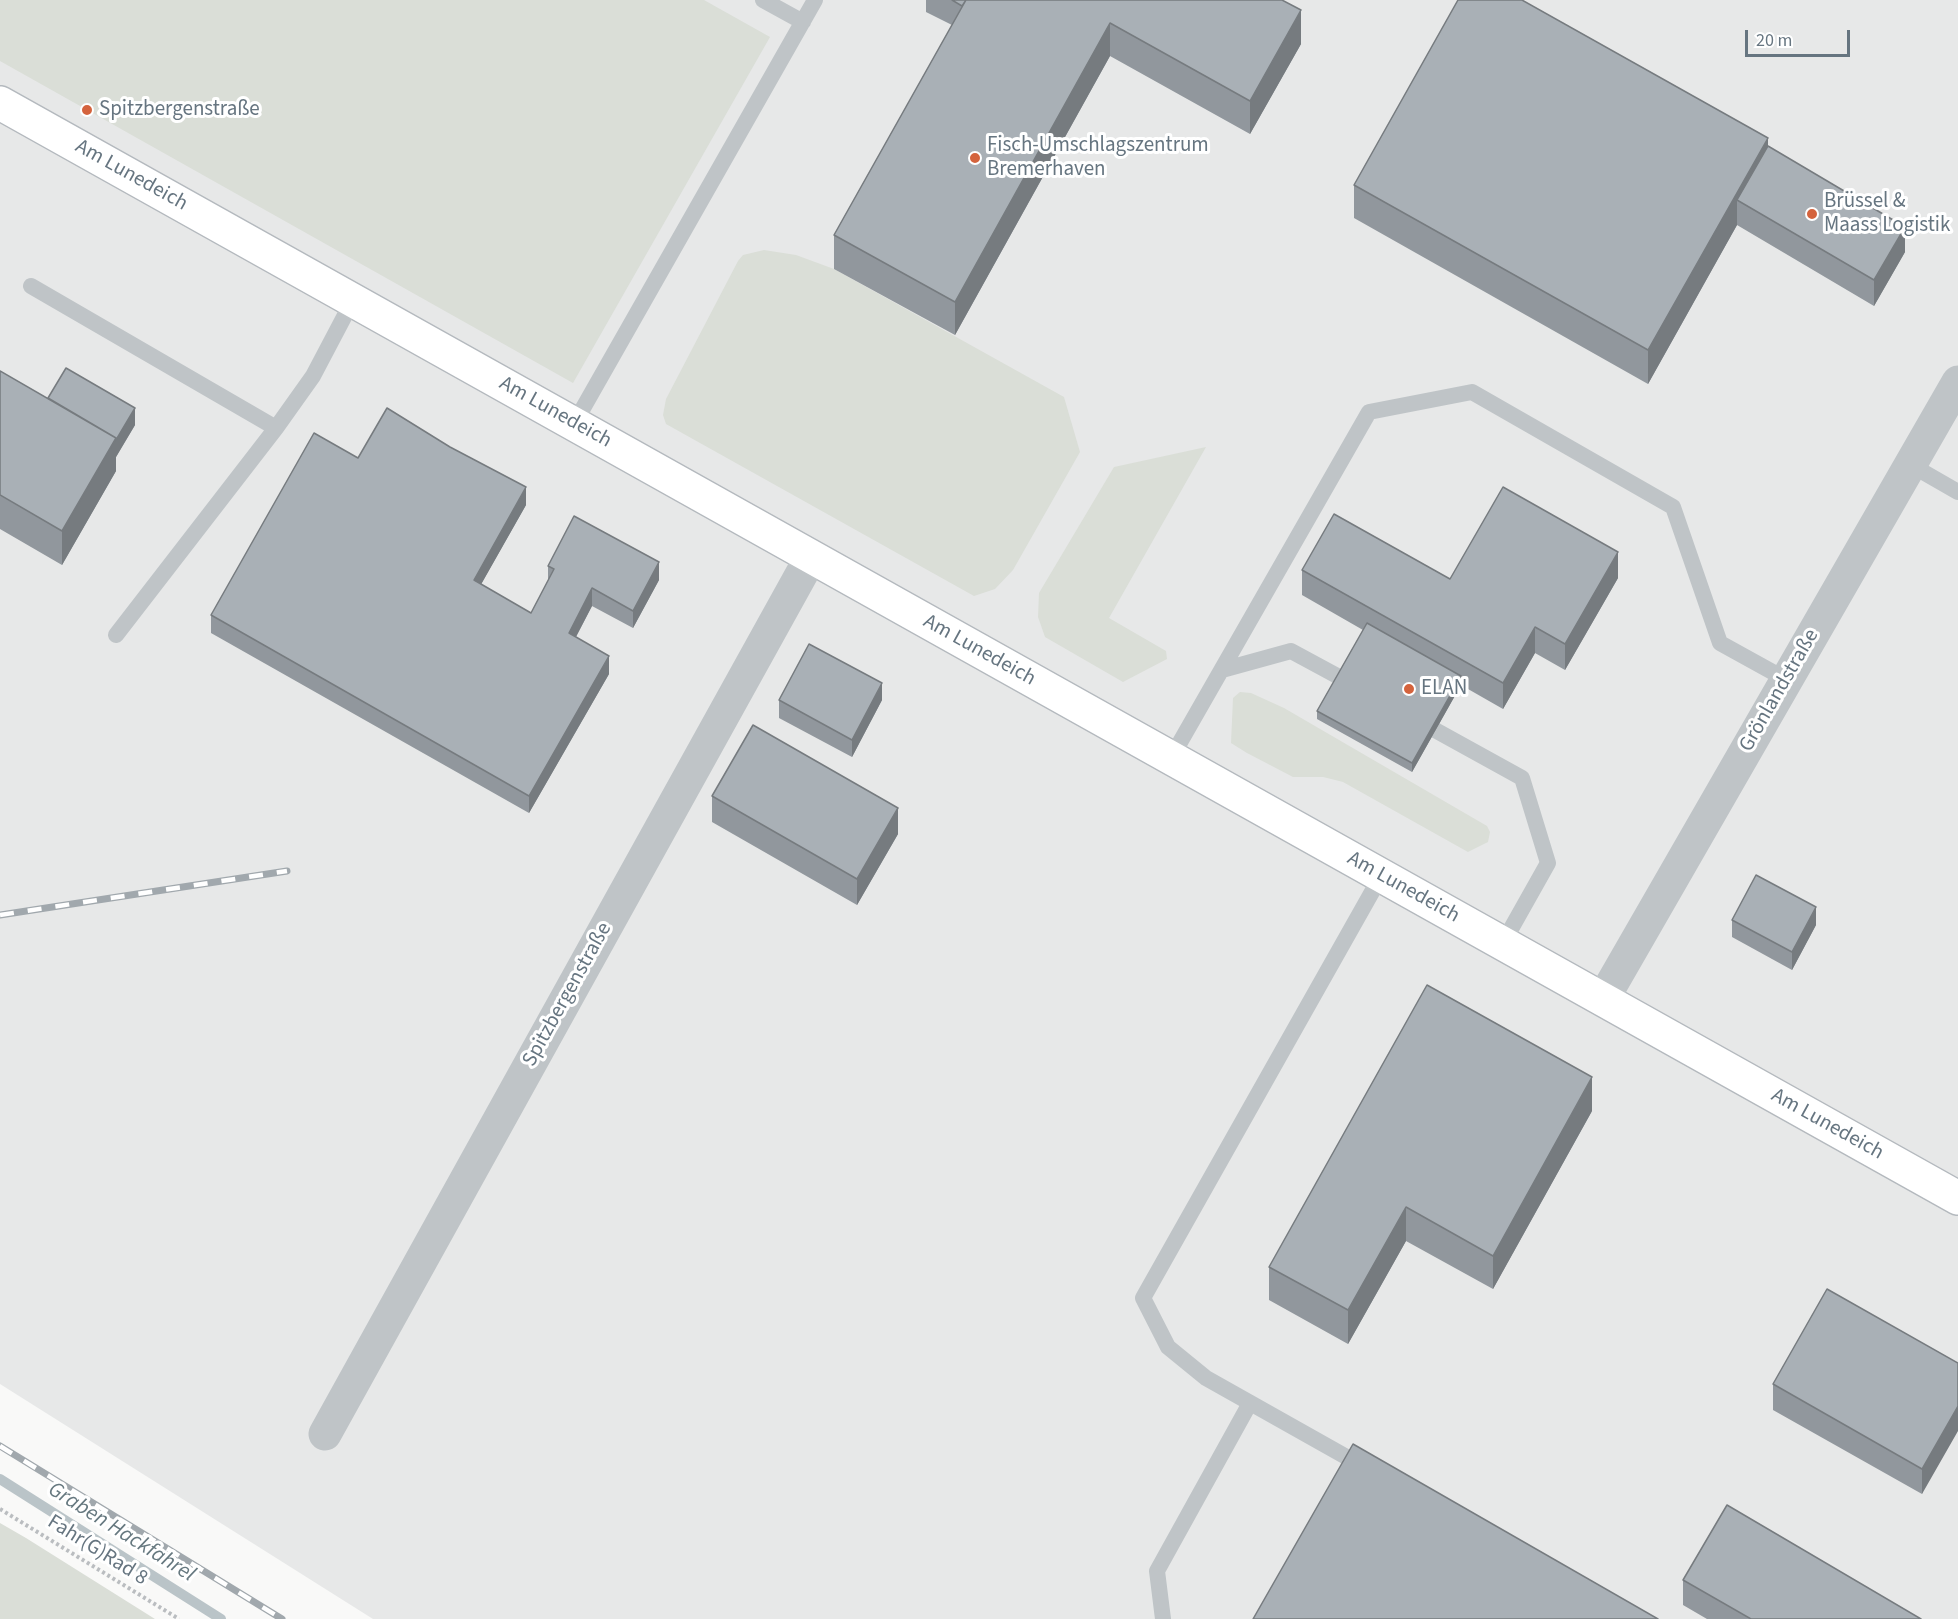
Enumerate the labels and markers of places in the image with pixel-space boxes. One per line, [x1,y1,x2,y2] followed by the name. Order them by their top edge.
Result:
[99,97,260,123] place label: Spitzbergenstraße
[80,103,94,117] marker: Spitzbergenstraße
[987,133,1209,183] place label: Fisch-Umschlagszentrum Bremerhaven
[968,151,982,165] marker: Fisch-Umschlagszentrum Bremerhaven
[1824,189,1950,239] place label: Brüssel & Maass Logistik
[1805,207,1819,221] marker: Brüssel & Maass Logistik
[1421,676,1467,702] place label: ELAN
[1402,682,1416,696] marker: ELAN

